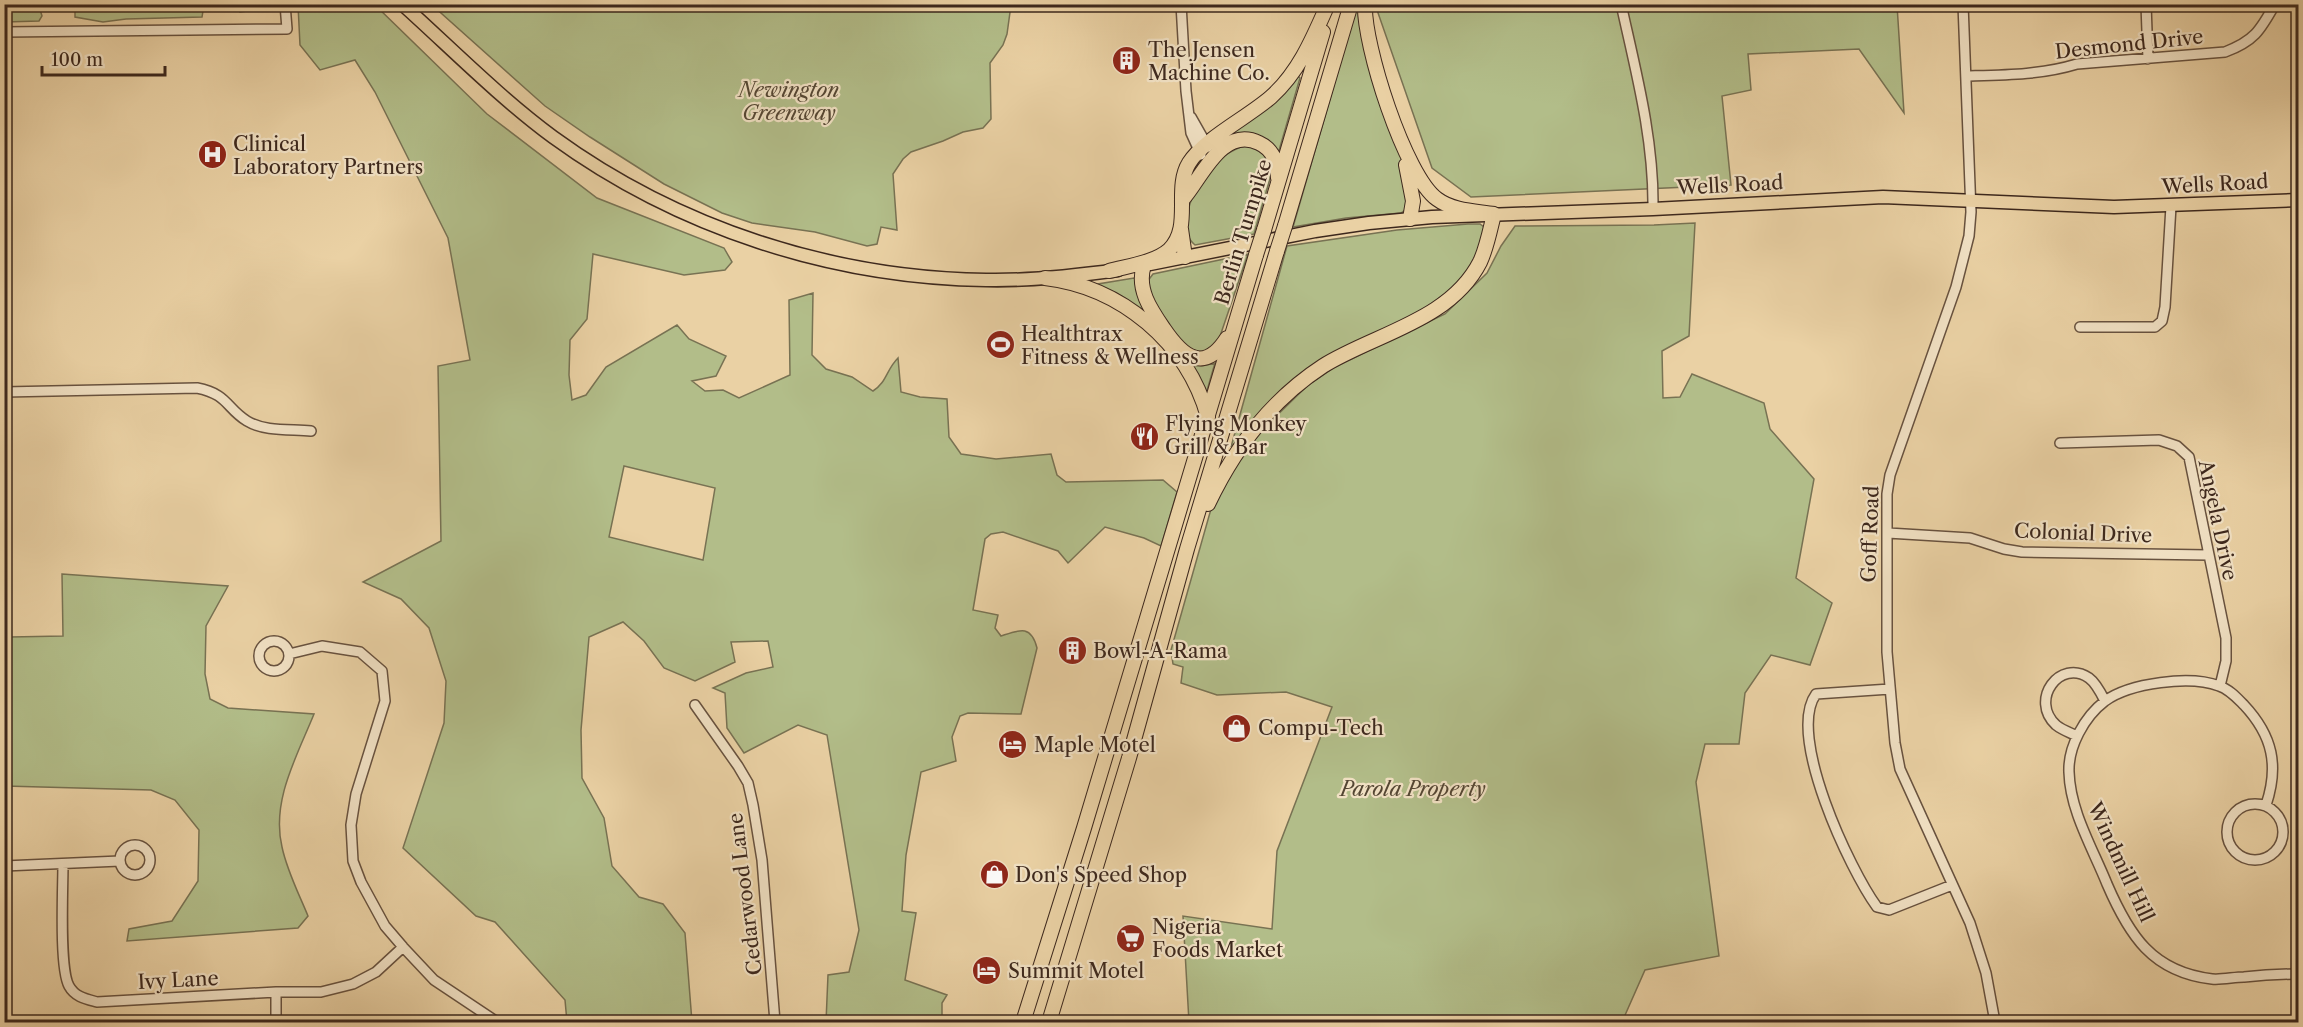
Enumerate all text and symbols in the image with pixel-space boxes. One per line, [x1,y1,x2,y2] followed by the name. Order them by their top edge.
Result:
[2054,24,2204,64] street label: Desmond Drive
[1148,38,1270,85] place label: The Jensen Machine Co.
[42,39,165,77] scale bar
[1111,45,1143,77] building icon: The Jensen Machine Co.
[51,49,103,71] text: 100 m
[737,78,839,125] park label: Newington Greenway
[233,132,423,179] place label: Clinical Laboratory Partners
[196,139,228,171] hospital icon: Clinical Laboratory Partners
[1209,156,1277,308] street label: Berlin Turnpike
[2160,169,2269,199] street label: Wells Road
[1675,170,1784,200] street label: Wells Road
[1021,322,1199,369] place label: Healthtrax Fitness & Wellness
[984,329,1016,361] sports icon: Healthtrax Fitness & Wellness
[1165,412,1307,459] place label: Flying Monkey Grill & Bar
[1128,420,1160,452] restaurant icon: Flying Monkey Grill & Bar
[2193,457,2242,582] street label: Angela Drive
[1856,485,1884,583] street label: Goff Road
[2013,519,2153,547] street label: Colonial Drive
[1056,635,1088,667] building icon: Bowl-A-Rama
[1093,639,1228,663] place label: Bowl-A-Rama
[1221,712,1253,744] shop icon: Compu-Tech
[1258,716,1384,740] place label: Compu-Tech
[997,729,1029,761] hotel icon: Maple Motel
[1034,733,1156,757] place label: Maple Motel
[1338,777,1486,801] park label: Parola Property
[2082,797,2159,926] street label: Windmill Hill
[723,812,767,976] street label: Cedarwood Lane
[978,859,1010,891] shop icon: Don's Speed Shop
[1015,863,1187,887] place label: Don's Speed Shop
[1152,915,1283,962] place label: Nigeria Foods Market
[1115,922,1147,954] supermarket icon: Nigeria Foods Market
[971,955,1003,987] hotel icon: Summit Motel
[1008,959,1144,983] place label: Summit Motel
[137,966,219,994] street label: Ivy Lane

